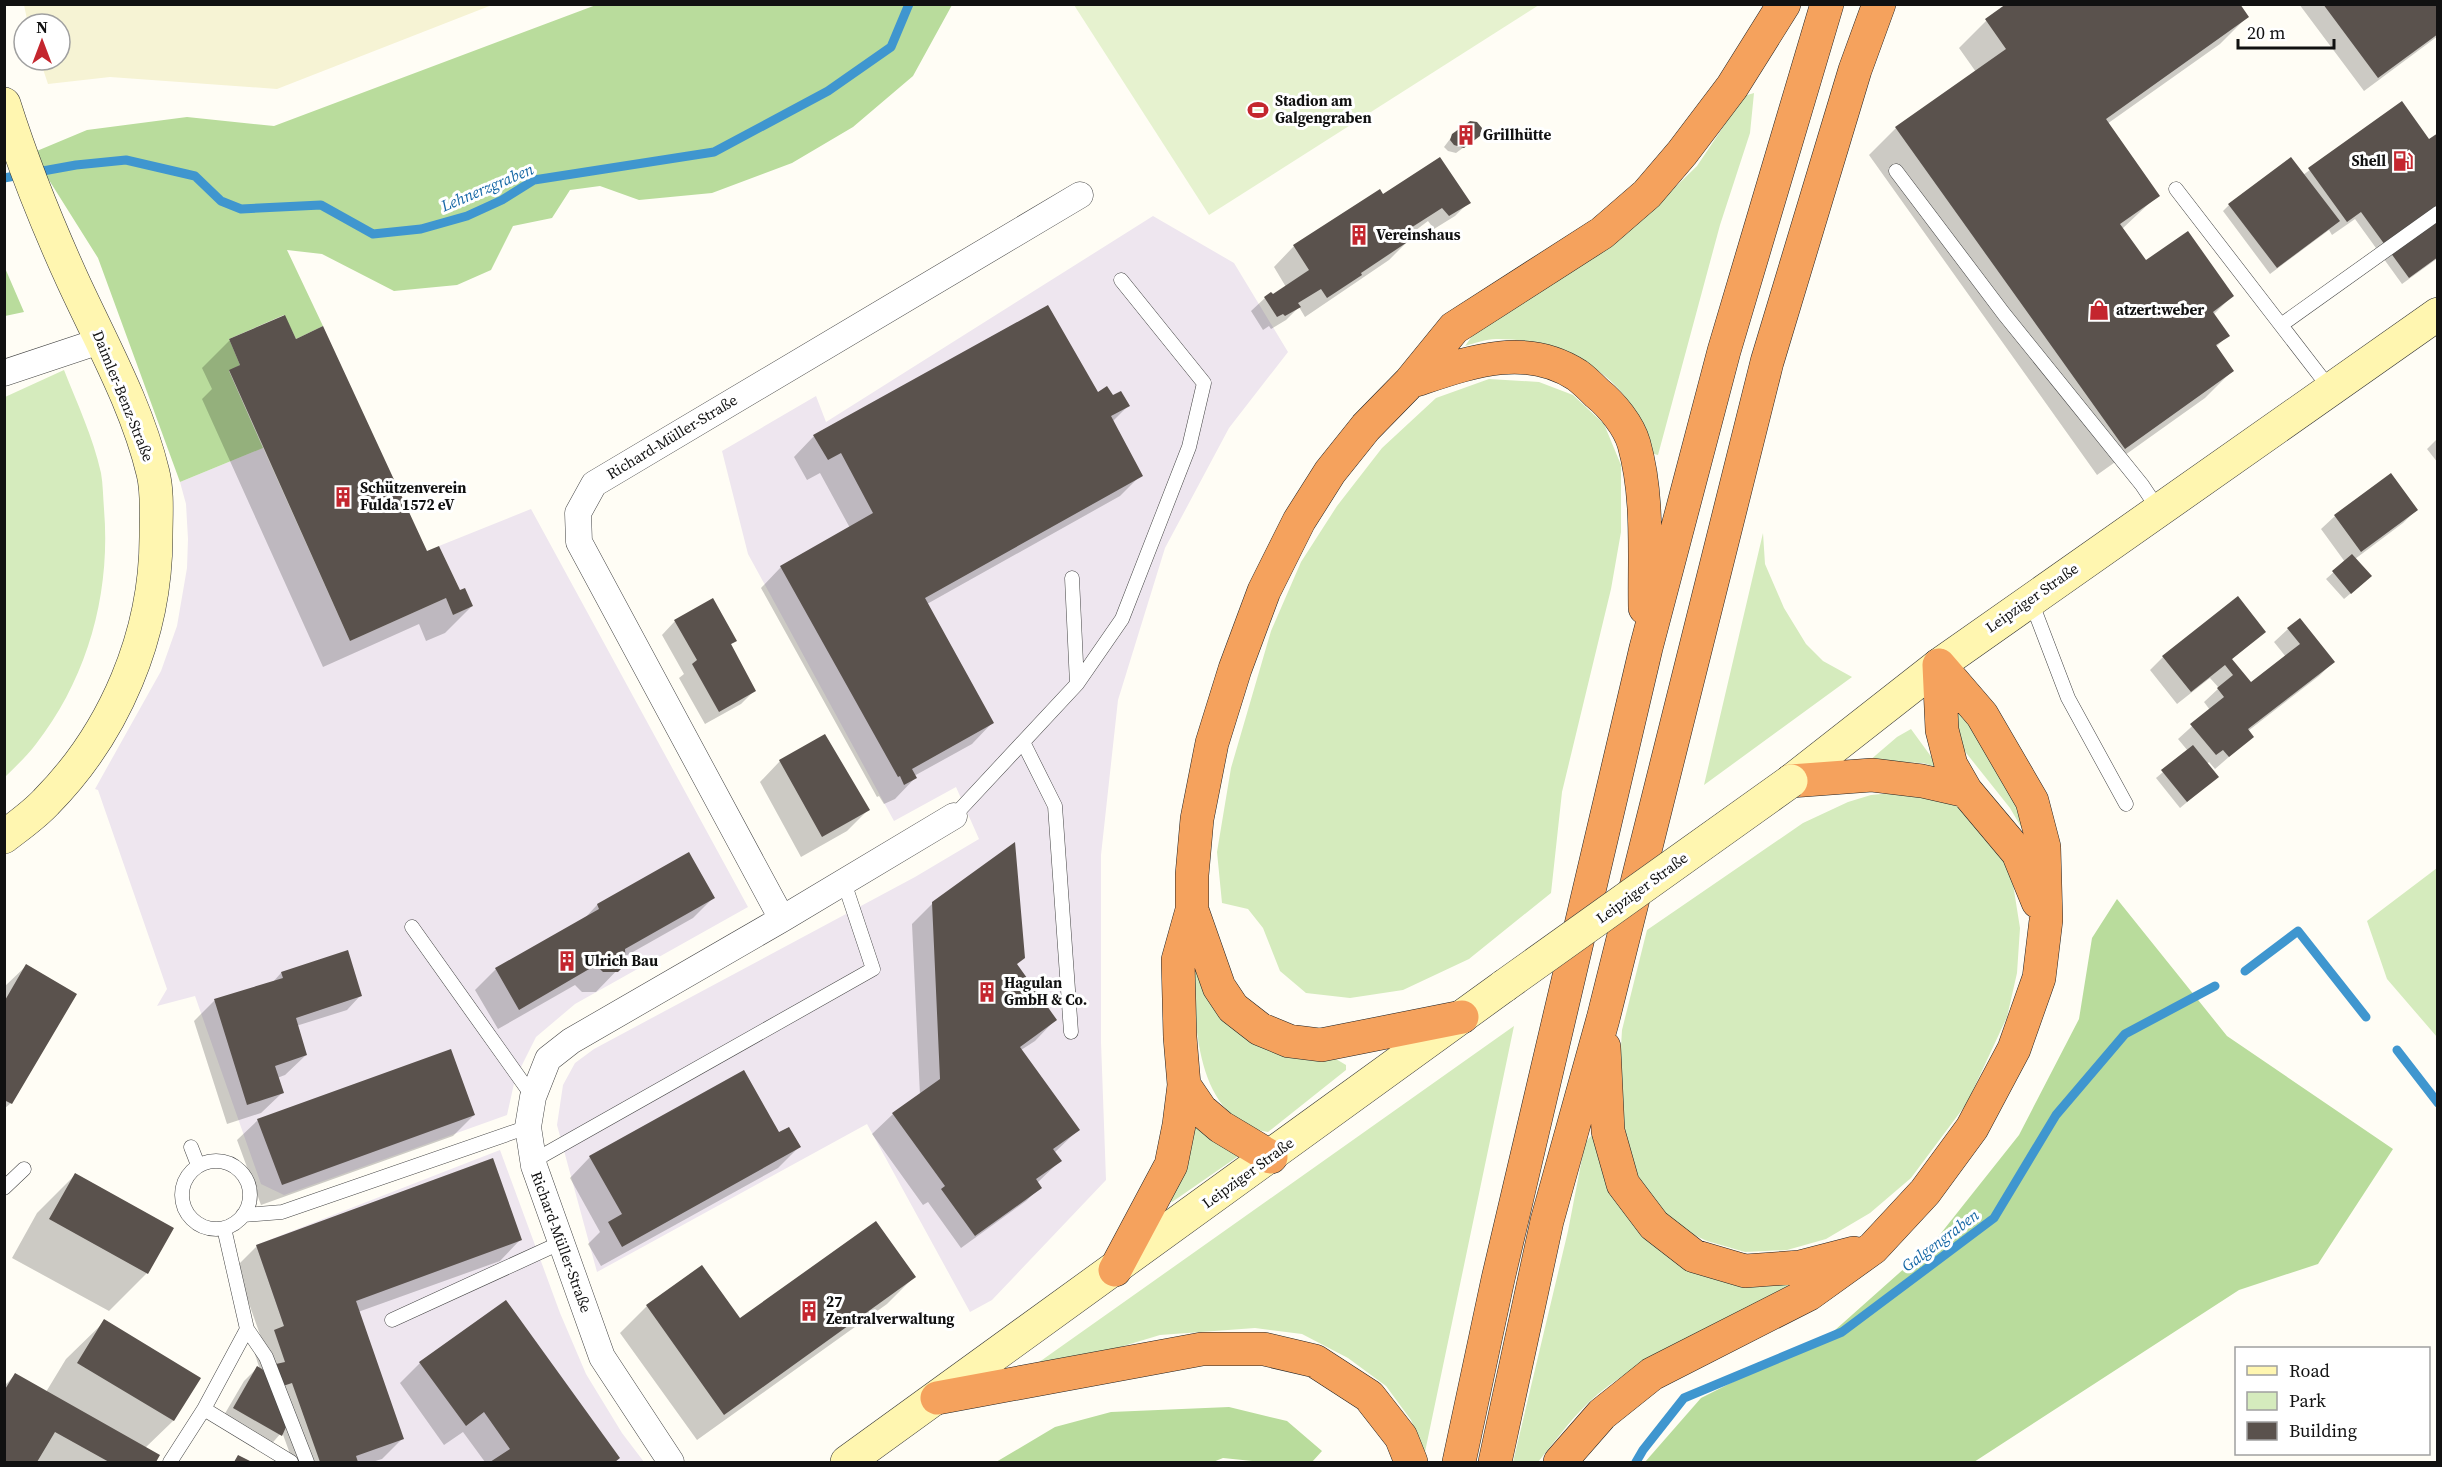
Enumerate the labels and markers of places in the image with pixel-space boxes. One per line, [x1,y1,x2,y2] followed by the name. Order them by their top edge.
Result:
[1275,90,1372,128] place label: Stadion am Galgengraben
[1246,98,1270,122] sports icon: Stadion am Galgengraben
[1454,123,1478,147] building icon: Grillhütte
[1483,124,1551,145] place label: Grillhütte
[2391,149,2415,173] fuel station icon: Shell
[2351,150,2386,171] place label: Shell
[1347,223,1371,247] building icon: Vereinshaus
[1376,224,1461,245] place label: Vereinshaus
[2087,298,2111,322] shop icon: atzert:weber
[2116,299,2204,320] place label: atzert:weber
[360,477,467,515] place label: Schützenverein Fulda 1572 eV
[331,485,355,509] building icon: Schützenverein Fulda 1572 eV
[555,949,579,973] building icon: Ulrich Bau
[584,950,658,971] place label: Ulrich Bau
[1004,972,1087,1010] place label: Hagulan GmbH & Co.
[975,980,999,1004] building icon: Hagulan GmbH & Co.
[826,1291,955,1329] place label: 27 Zentralverwaltung
[797,1299,821,1323] building icon: 27 Zentralverwaltung

